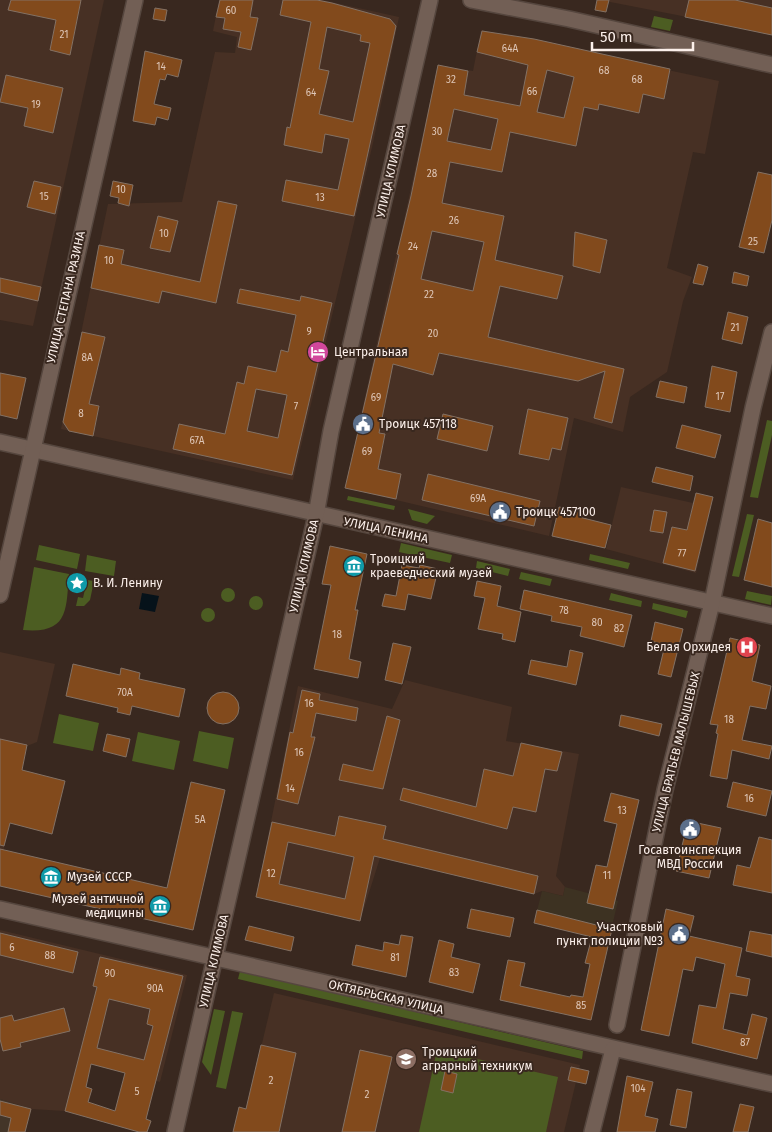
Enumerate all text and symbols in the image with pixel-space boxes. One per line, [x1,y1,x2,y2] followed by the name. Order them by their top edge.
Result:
[226,5,237,17] house number: 60
[592,20,693,52] scale bar
[600,28,633,46] text: 50 m
[59,29,69,41] house number: 21
[502,43,518,55] house number: 64А
[156,61,167,73] house number: 14
[599,65,610,77] house number: 68
[446,74,456,86] house number: 32
[632,74,643,86] house number: 68
[527,86,537,98] house number: 66
[306,87,317,99] house number: 64
[31,99,41,111] house number: 19
[373,123,409,219] street label: УЛИЦА КЛИМОВА
[432,126,443,138] house number: 30
[427,168,438,180] house number: 28
[116,184,126,196] house number: 10
[39,191,49,203] house number: 15
[315,192,325,204] house number: 13
[449,215,459,227] house number: 26
[159,228,169,240] house number: 10
[44,229,88,365] street label: УЛИЦА СТЕПАНА РАЗИНА
[748,236,758,248] house number: 25
[408,241,419,253] house number: 24
[104,255,114,267] house number: 10
[424,289,434,301] house number: 22
[730,322,740,334] house number: 21
[306,326,312,338] house number: 9
[428,328,439,340] house number: 20
[306,340,330,364] hotel icon: Центральная
[334,345,408,359] place label: Центральная
[81,352,93,364] house number: 8А
[716,391,725,403] house number: 17
[371,392,381,404] house number: 69
[294,401,299,413] house number: 7
[78,408,84,420] house number: 8
[351,412,375,436] public building icon: Троицк 457118
[379,417,457,431] place label: Троицк 457118
[190,435,205,447] house number: 67А
[362,446,372,458] house number: 69
[470,493,486,505] house number: 69А
[488,500,512,524] public building icon: Троицк 457100
[516,505,596,519] place label: Троицк 457100
[342,514,430,546] street label: УЛИЦА ЛЕНИНА
[286,518,322,614] street label: УЛИЦА КЛИМОВА
[678,548,687,560] house number: 77
[370,552,492,580] place label: Троицкий краеведческий музей
[342,554,366,578] museum icon: Троицкий краеведческий музей
[65,571,89,595] place icon: В. И. Ленину
[93,576,162,590] place label: В. И. Ленину
[559,605,569,617] house number: 78
[591,617,603,629] house number: 80
[614,623,624,635] house number: 82
[332,629,342,641] house number: 18
[735,635,759,659] hospital icon: Белая Орхидея
[646,640,731,654] place label: Белая Орхидея
[649,670,703,834] street label: УЛИЦА БРАТЬЕВ МАЛЫШЕВЫХ
[117,687,133,699] house number: 70А
[304,698,314,710] house number: 16
[724,714,734,726] house number: 18
[294,747,304,759] house number: 16
[285,783,296,795] house number: 14
[744,793,754,805] house number: 16
[617,805,627,817] house number: 13
[195,814,206,826] house number: 5А
[678,817,702,841] public building icon: Госавтоинспекция МВД России
[638,843,742,871] place label: Госавтоинспекция МВД России
[39,865,63,889] museum icon: Музей СССР
[266,868,276,880] house number: 12
[67,870,132,884] place label: Музей СССР
[603,870,611,882] house number: 11
[52,892,144,920] place label: Музей античной медицины
[148,894,172,918] museum icon: Музей античной медицины
[196,913,232,1009] street label: УЛИЦА КЛИМОВА
[556,920,663,948] place label: Участковый пункт полиции №3
[667,922,691,946] public building icon: Участковый пункт полиции №3
[9,942,15,954] house number: 6
[44,950,56,962] house number: 88
[390,952,400,964] house number: 81
[449,967,459,979] house number: 83
[105,968,116,980] house number: 90
[327,977,445,1017] street label: ОКТЯБРЬСКАЯ УЛИЦА
[147,983,164,995] house number: 90А
[576,1000,586,1012] house number: 85
[740,1037,750,1049] house number: 87
[422,1045,532,1073] place label: Троицкий аграрный техникум
[394,1047,418,1071] school or university icon: Троицкий аграрный техникум
[269,1075,274,1087] house number: 2
[630,1083,646,1095] house number: 104
[134,1086,140,1098] house number: 5
[365,1089,370,1101] house number: 2

